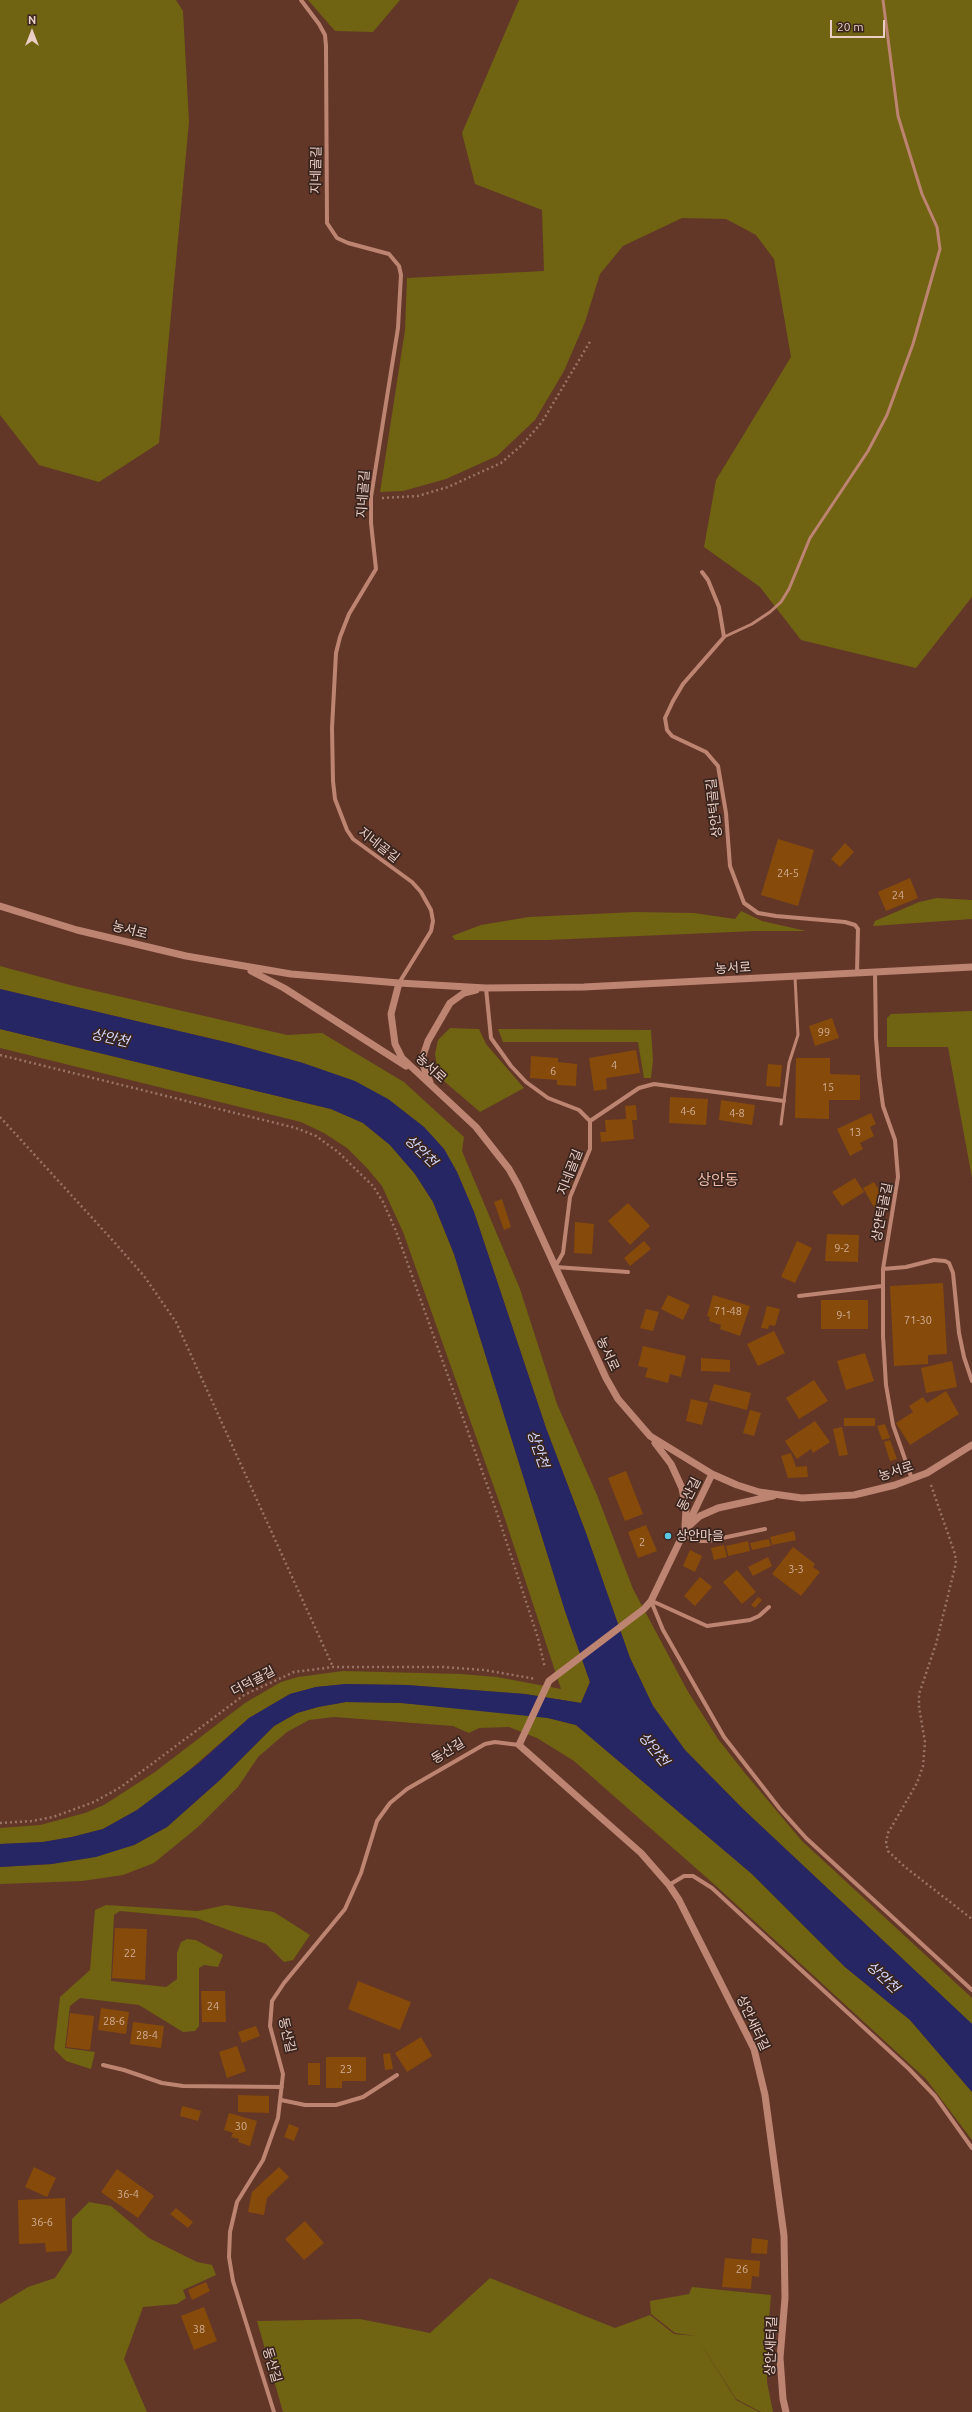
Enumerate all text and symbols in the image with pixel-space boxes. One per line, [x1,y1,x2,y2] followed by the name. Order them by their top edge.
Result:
[12,12,52,52] north arrow
[832,12,887,38] scale bar
[28,14,36,26] text: N
[837,20,864,33] text: 20 m
[308,146,324,194] street label: 지네골길
[354,470,372,518] street label: 지네골길
[703,777,725,839] street label: 상안턱골길
[355,824,403,866] street label: 지네골길
[777,866,799,880] house number: 24-5
[892,888,904,902] house number: 24
[111,918,149,942] street label: 농서로
[715,959,751,977] street label: 농서로
[89,1025,131,1051] water label: 상안천
[818,1025,830,1039] house number: 99
[413,1050,449,1086] street label: 농서로
[611,1058,617,1072] house number: 4
[550,1064,556,1078] house number: 6
[822,1080,834,1094] house number: 15
[680,1104,696,1118] house number: 4-6
[729,1106,745,1120] house number: 4-8
[849,1125,861,1139] house number: 13
[401,1132,441,1170] water label: 상안천
[554,1147,586,1197] street label: 지네골길
[697,1171,739,1189] district label: 상안동
[869,1181,895,1243] street label: 상안턱골길
[834,1241,850,1255] house number: 9-2
[714,1304,742,1318] house number: 71-48
[836,1308,852,1322] house number: 9-1
[904,1313,932,1327] house number: 71-30
[593,1334,623,1374] street label: 농서로
[524,1428,552,1470] water label: 상안천
[877,1458,915,1484] street label: 농서로
[674,1474,704,1514] street label: 동산길
[676,1528,724,1544] place label: 상안마을
[663,1531,673,1541] marker: 상안마을
[639,1535,645,1549] house number: 2
[788,1562,804,1576] house number: 3-3
[228,1663,278,1699] street label: 더덕골길
[635,1729,673,1769] water label: 상안천
[429,1735,467,1767] street label: 동산길
[124,1946,136,1960] house number: 22
[863,1958,903,1996] water label: 상안천
[733,1993,773,2053] street label: 상안새터길
[207,1999,219,2013] house number: 24
[103,2014,125,2028] house number: 28-6
[275,2016,299,2054] street label: 동산길
[136,2028,158,2042] house number: 28-4
[340,2062,352,2076] house number: 23
[235,2119,247,2133] house number: 30
[117,2187,139,2201] house number: 36-4
[31,2215,53,2229] house number: 36-6
[736,2262,748,2276] house number: 26
[762,2316,780,2376] street label: 상안새터길
[193,2322,205,2336] house number: 38
[259,2346,285,2384] street label: 동산길

